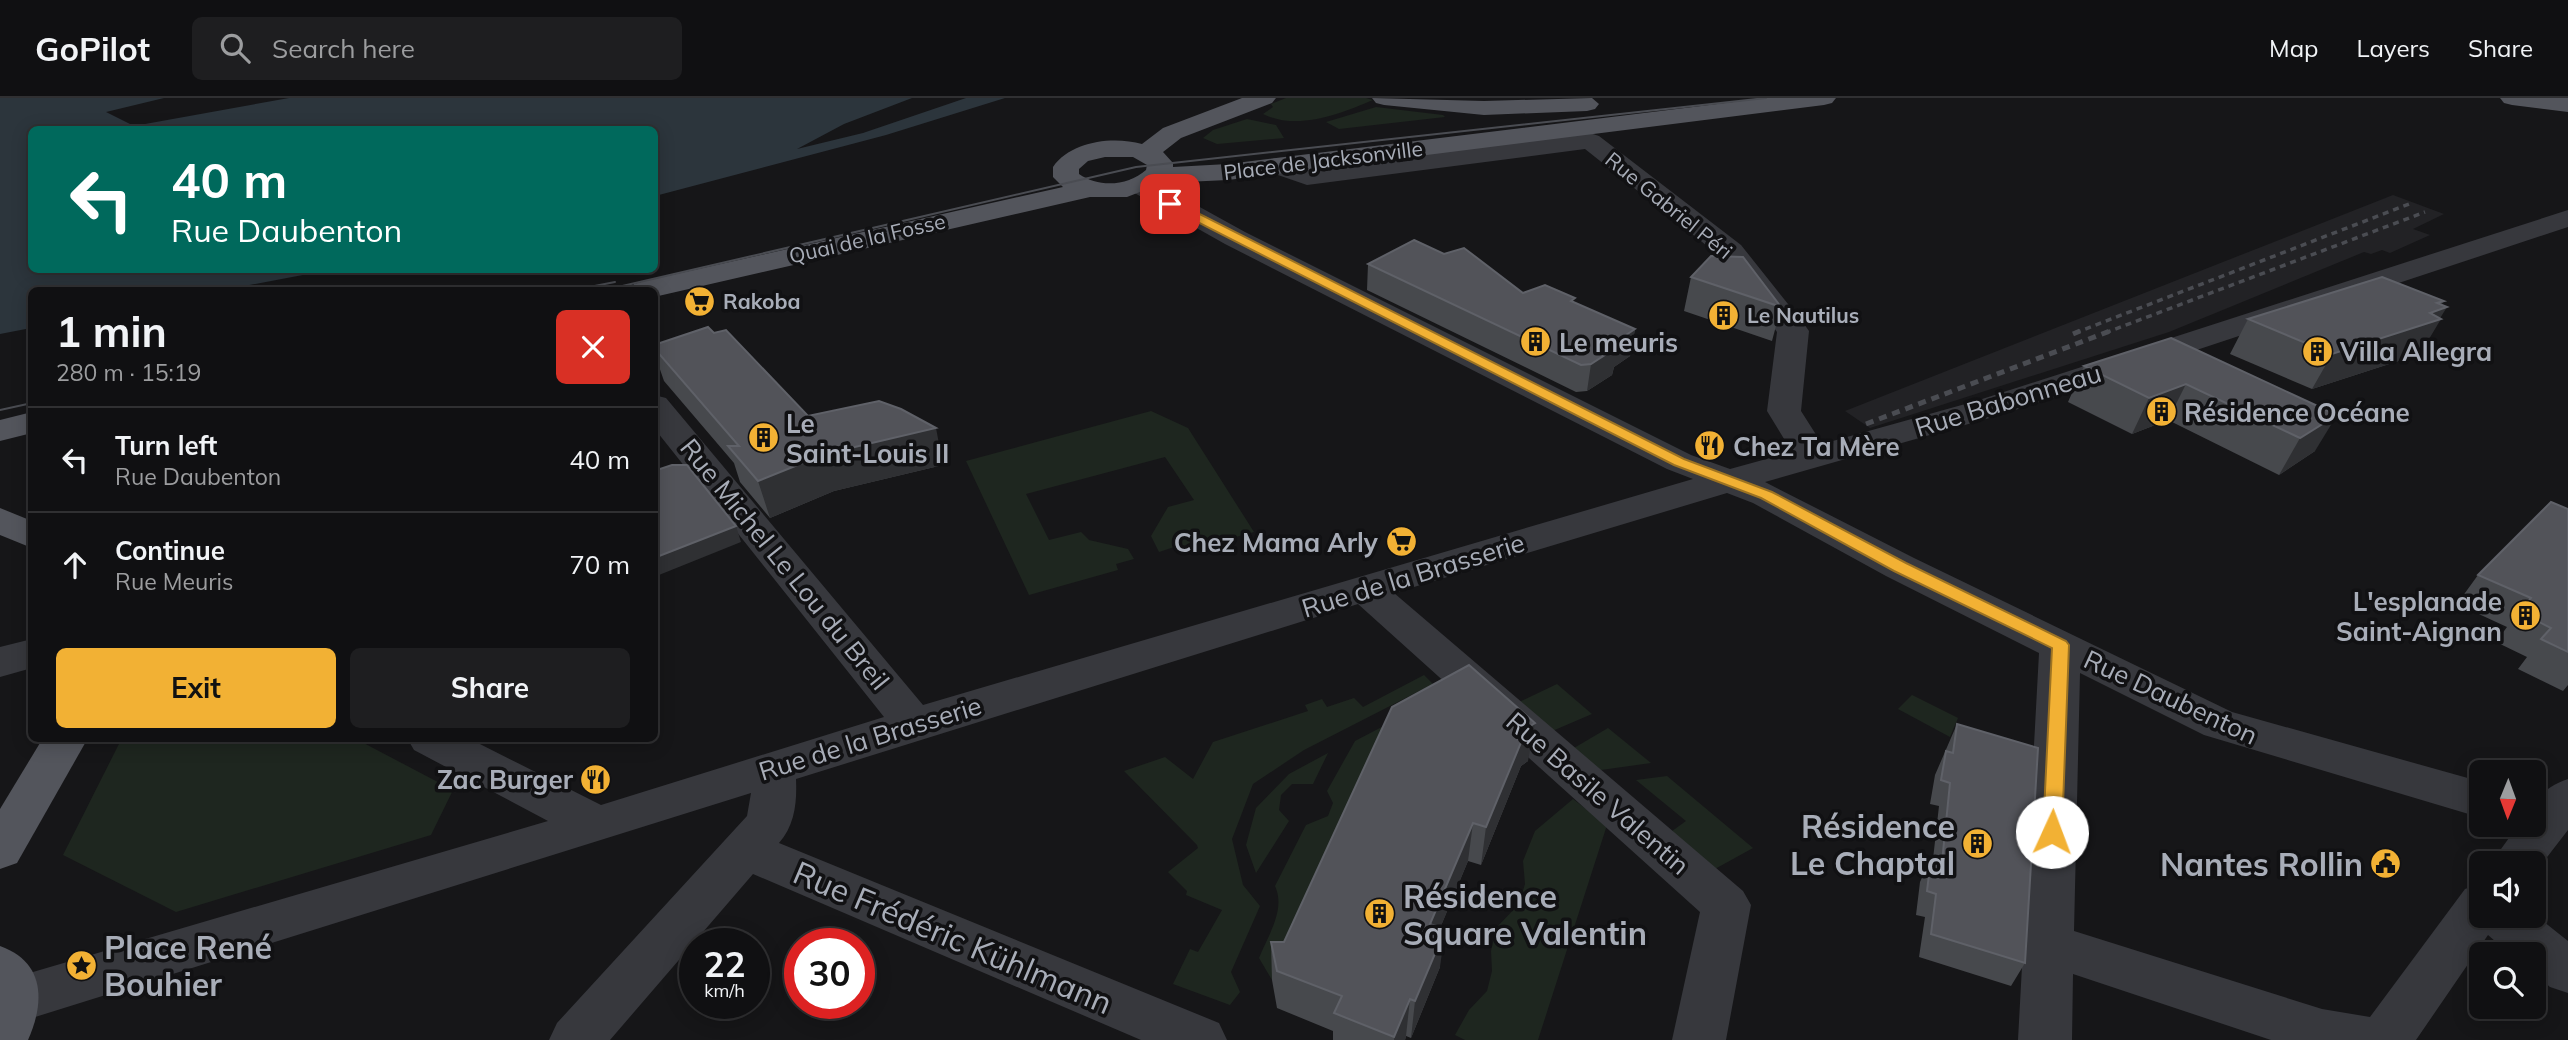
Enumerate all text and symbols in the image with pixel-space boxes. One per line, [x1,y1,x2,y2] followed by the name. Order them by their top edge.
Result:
[192,17,682,80] search box
[35,28,150,69] text: GoPilot
[216,29,254,67] icon: search
[272,32,415,65] text: Search here
[2269,33,2318,63] text: Map
[2356,33,2430,63] text: Layers
[2468,33,2533,63] text: Share
[1222,135,1424,185] street label: Place de Jacksonville
[1600,146,1738,264] street label: Rue Gabriel Péri
[171,149,287,210] text: 40 m
[56,154,147,245] icon: left
[1140,174,1200,234] pin
[1151,185,1189,223] icon: arrive
[786,207,948,269] street label: Quai de la Fosse
[171,210,402,250] text: Rue Daubenton
[683,284,717,318] supermarket icon: Rakoba
[723,288,801,314] place label: Rakoba
[1707,298,1741,332] building icon: Le Nautilus
[1747,302,1859,328] place label: Le Nautilus
[56,305,167,358] text: 1 min
[556,310,630,384] button: close
[1519,325,1553,359] building icon: Le meuris
[1559,326,1678,359] place label: Le meuris
[2300,334,2334,368] building icon: Villa Allegra
[2339,335,2492,368] place label: Villa Allegra
[1911,356,2105,444] street label: Rue Babonneau
[56,358,201,387] text: 280 m · 15:19
[2144,395,2178,429] building icon: Résidence Océane
[2184,396,2410,429] place label: Résidence Océane
[786,407,950,470] place label: Le Saint-Louis II
[746,421,780,455] building icon: Le Saint-Louis II
[115,429,217,462] text: Turn left
[1693,429,1727,463] restaurant icon: Chez Ta Mère
[1733,430,1900,463] place label: Chez Ta Mère
[673,432,897,696] street label: Rue Michel Le Lou du Breil
[56,441,94,479] icon: left
[569,443,630,476] text: 40 m
[115,462,281,491] text: Rue Daubenton
[1298,525,1528,625] street label: Rue de la Brasserie
[1384,525,1418,559] supermarket icon: Chez Mama Arly
[1174,526,1379,559] place label: Chez Mama Arly
[115,534,225,567] text: Continue
[56,546,94,584] icon: ahead
[569,548,630,581] text: 70 m
[115,567,233,596] text: Rue Meuris
[2336,585,2502,648] place label: L'esplanade Saint-Aignan
[2508,599,2542,633] building icon: L'esplanade Saint-Aignan
[2079,642,2263,752] street label: Rue Daubenton
[56,648,336,728] button: Exit
[350,648,630,728] button: Share
[755,688,985,788] street label: Rue de la Brasserie
[1500,705,1696,881] street label: Rue Basile Valentin
[2469,760,2546,836] north arrow
[2469,760,2546,1019] map controls
[579,762,613,796] restaurant icon: Zac Burger
[437,763,574,796] place label: Zac Burger
[2015,795,2089,869] position arrow
[1790,806,1955,883] place label: Résidence Le Chaptal
[1961,827,1995,861] building icon: Résidence Le Chaptal
[2160,844,2363,884] place label: Nantes Rollin
[2369,847,2403,881] public building icon: Nantes Rollin
[2469,851,2546,928] button: sound
[788,852,1118,1022] street label: Rue Frédéric Kühlmann
[1403,876,1647,953] place label: Résidence Square Valentin
[1363,897,1397,931] building icon: Résidence Square Valentin
[104,927,272,1004] place label: Place René Bouhier
[784,928,875,1019] speed limit sign: 30
[703,942,746,986] text: 22
[2469,942,2546,1019] button: search
[64,948,98,982] place icon: Place René Bouhier
[704,979,745,1002] text: km/h

